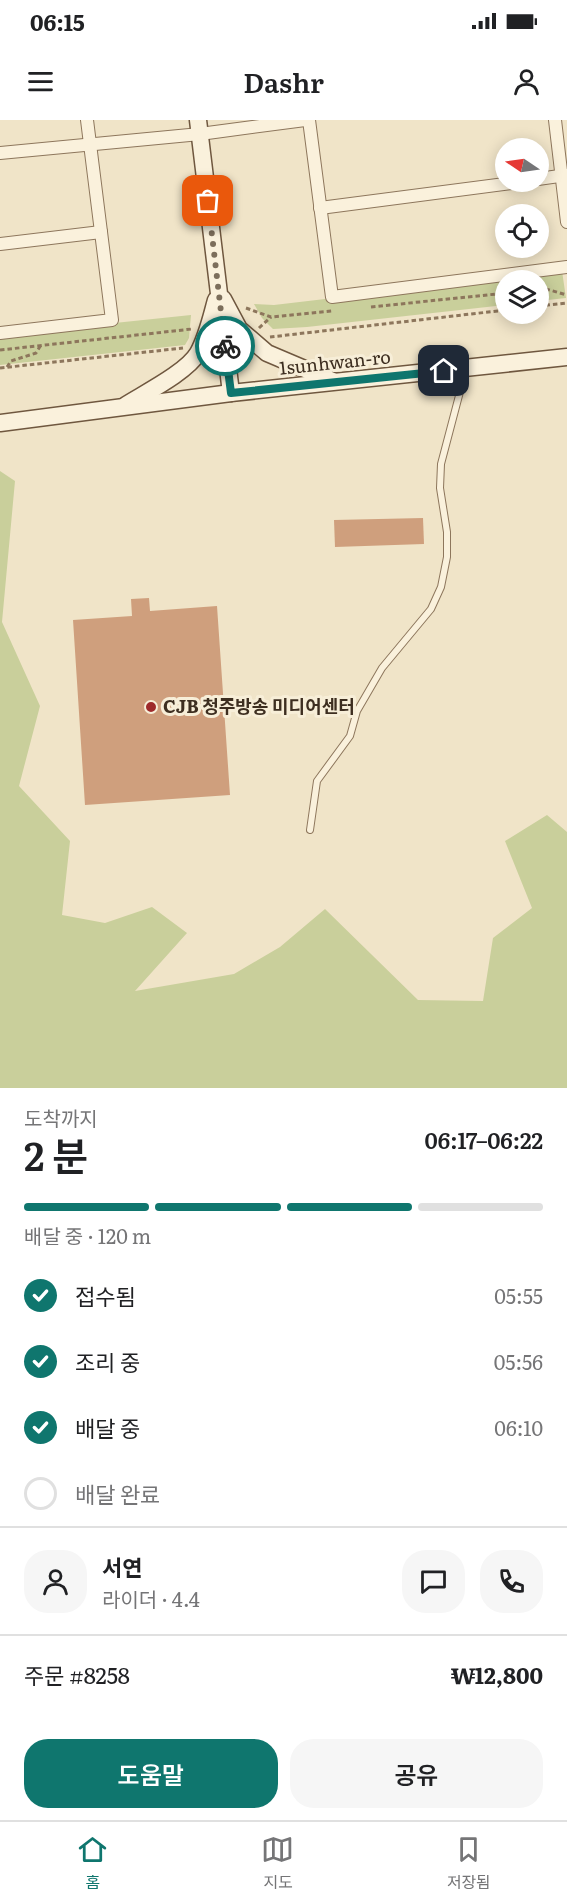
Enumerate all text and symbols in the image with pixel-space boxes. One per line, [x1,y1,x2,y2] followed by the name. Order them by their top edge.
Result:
[30,5,85,38] text: 06:15
[243,61,324,101] text: Dashr
[24,65,57,98] icon: menu
[510,65,543,98] icon: person
[495,138,549,192] north arrow
[495,138,549,324] map controls
[182,175,233,226] pin
[191,184,224,217] icon: bag
[495,204,549,258] button: locate
[495,270,549,324] button: layers
[195,316,255,376] courier
[209,330,242,363] icon: bike
[278,342,392,381] street label: 1sunhwan-ro
[418,345,469,396] pin
[427,354,460,387] icon: home
[163,692,355,719] place label: CJB 청주방송 미디어센터
[144,700,158,714] marker: CJB 청주방송 미디어센터
[24,1102,98,1132] text: 도착까지
[425,1123,543,1156] text: 06:17–06:22
[24,1125,88,1183] text: 2 분
[24,1220,151,1250] text: 배달 중 · 120 m
[24,1279,57,1312] icon: check
[75,1279,136,1312] text: 접수됨
[494,1280,543,1310] text: 05:55
[24,1345,57,1378] icon: check
[75,1345,140,1378] text: 조리 중
[494,1346,543,1376] text: 05:56
[24,1411,57,1444] icon: check
[75,1411,140,1444] text: 배달 중
[494,1412,543,1442] text: 06:10
[75,1477,160,1510] text: 배달 완료
[24,1550,87,1613] button: person
[102,1550,142,1583] text: 서연
[402,1550,465,1613] button: chat
[480,1550,543,1613] button: phone
[102,1583,200,1613] text: 라이더 · 4.4
[24,1658,130,1691] text: 주문 #8258
[451,1658,543,1691] text: ₩12,800
[24,1739,278,1808] button: 도움말
[290,1739,543,1808] button: 공유
[76,1833,109,1893] tab: 홈
[261,1833,294,1893] tab: 지도
[447,1833,491,1893] tab: 저장됨

